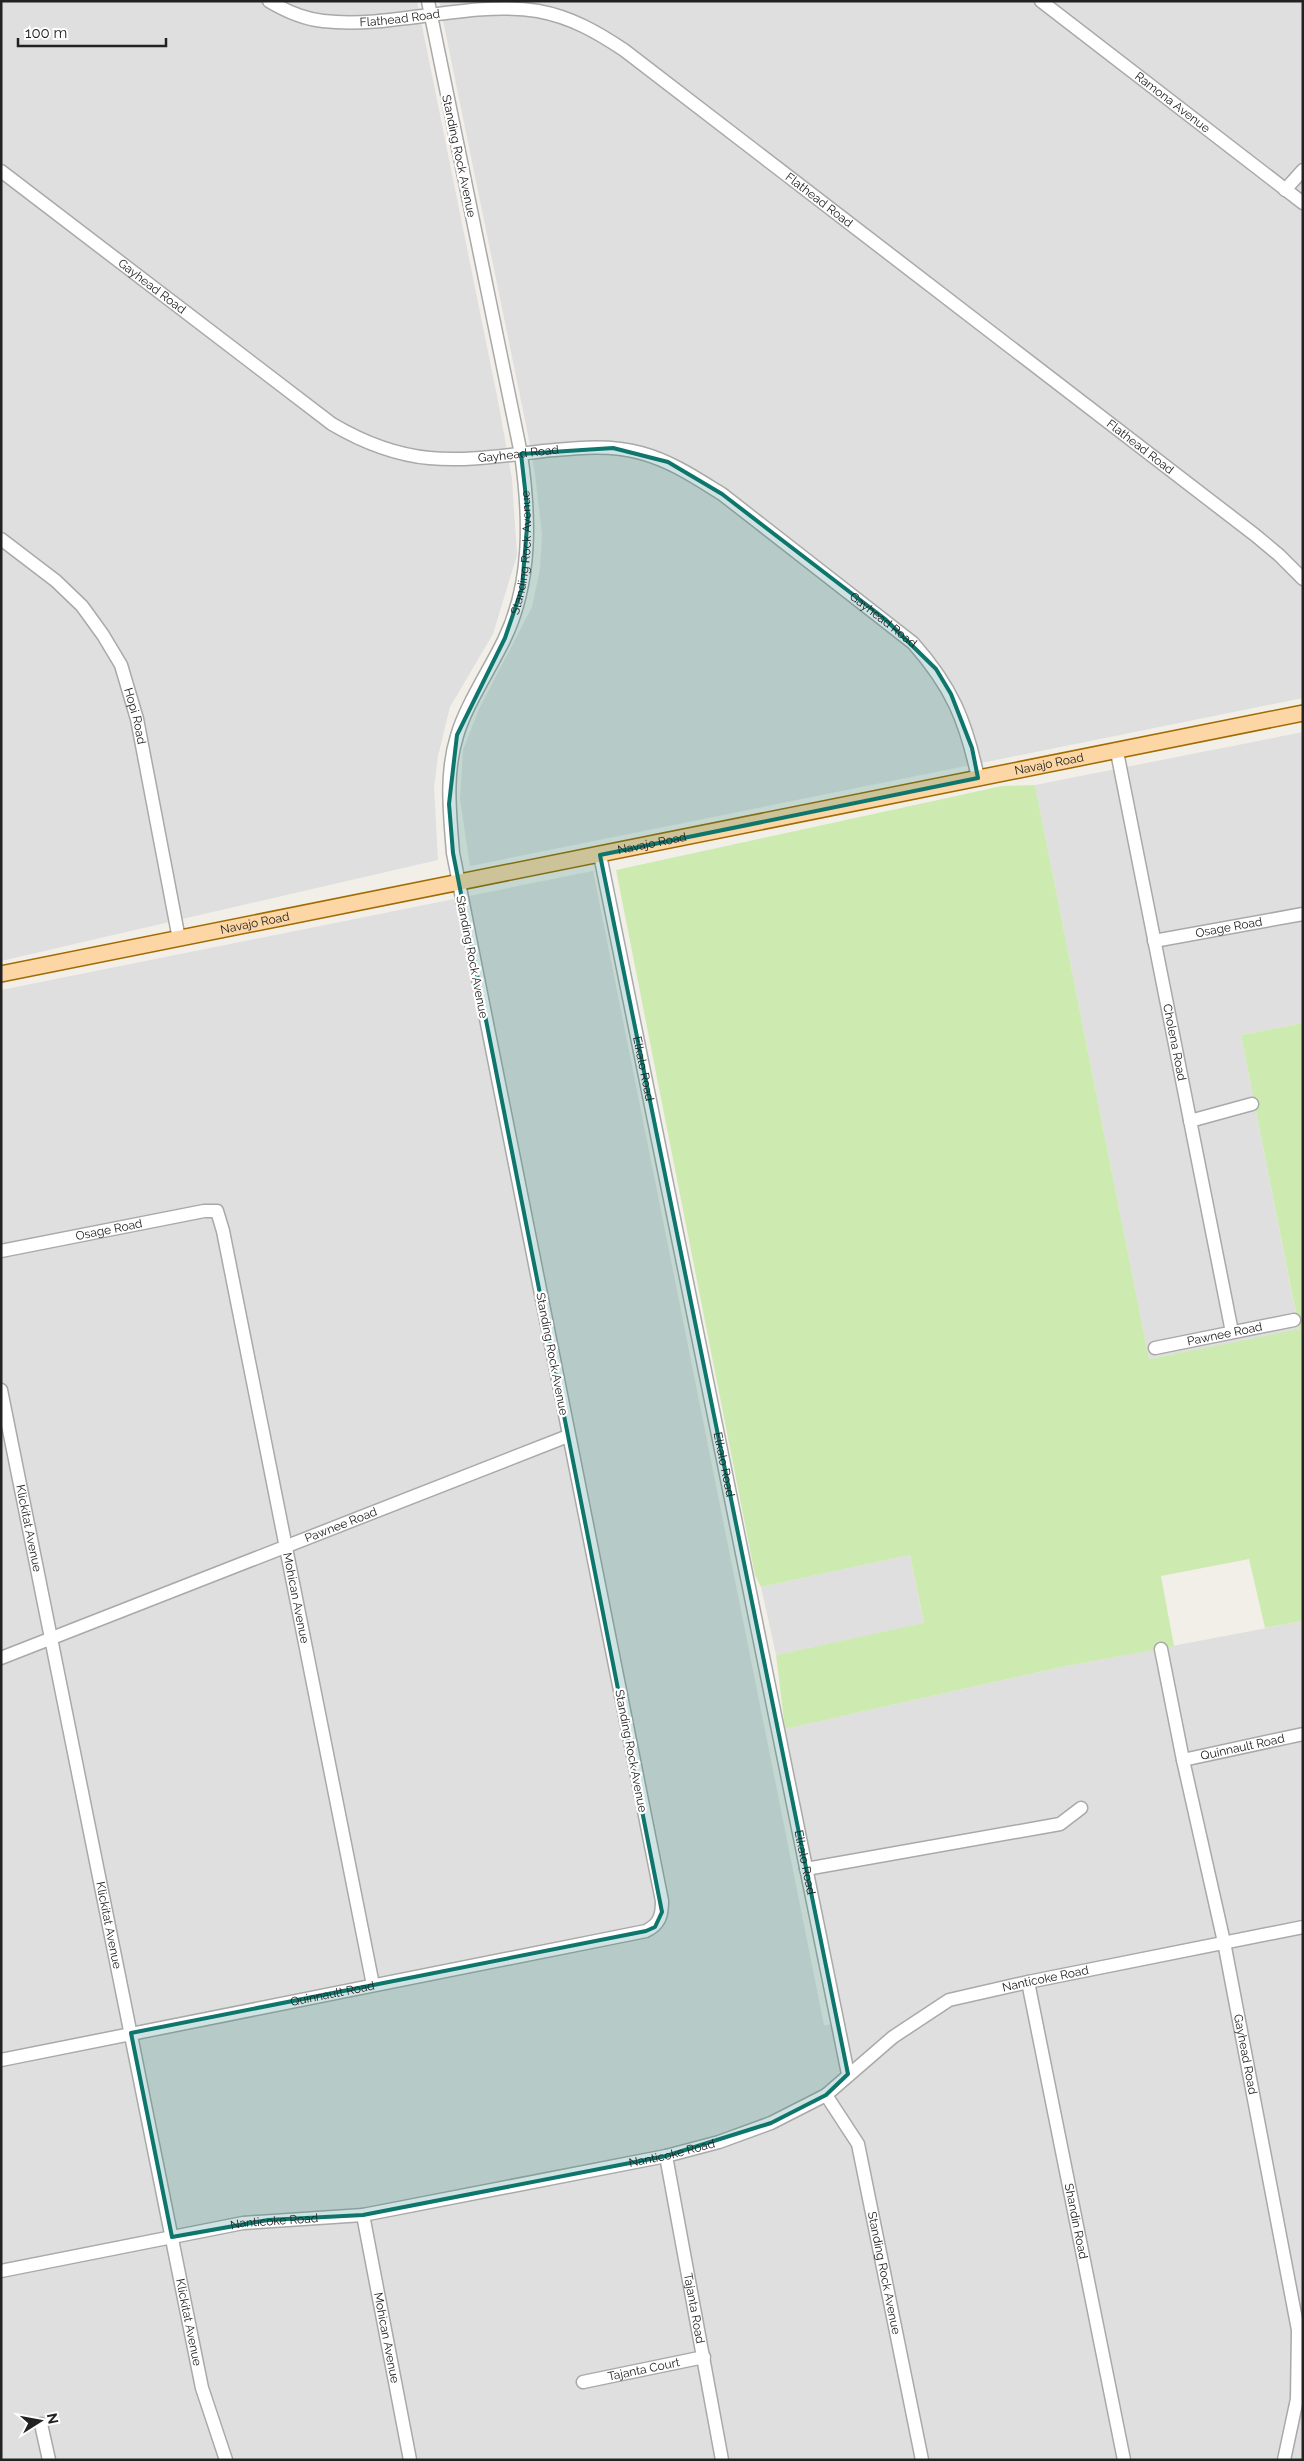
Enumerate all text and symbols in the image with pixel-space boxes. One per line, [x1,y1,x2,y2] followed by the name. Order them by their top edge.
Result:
[359,7,441,29] street label: Flathead Road
[18,15,165,47] scale bar
[25,24,67,42] text: 100 m
[1132,69,1213,136] street label: Ramona Avenue
[439,94,479,218] street label: Standing Rock Avenue
[783,170,855,230] street label: Flathead Road
[115,256,189,317] street label: Gayhead Road
[1104,417,1176,477] street label: Flathead Road
[477,443,560,465] street label: Gayhead Road
[508,490,534,616] street label: Standing Rock Avenue
[847,589,920,650] street label: Gayhead Road
[121,686,149,745] street label: Hopi Road
[1013,750,1085,778] street label: Navajo Road
[616,830,688,857] street label: Navajo Road
[453,894,491,1020] street label: Standing Rock Avenue
[219,909,291,937] street label: Navajo Road
[1194,915,1263,940] street label: Osage Road
[1160,1003,1189,1082] street label: Cholena Road
[630,1035,657,1102] street label: Elkalo Road
[74,1216,143,1243] street label: Osage Road
[533,1291,571,1417] street label: Standing Rock Avenue
[1186,1320,1263,1348] street label: Pawnee Road
[711,1431,737,1498] street label: Elkalo Road
[13,1483,44,1573] street label: Klickitat Avenue
[303,1504,379,1545] street label: Pawnee Road
[280,1551,312,1645] street label: Mohican Avenue
[612,1688,650,1814] street label: Standing Rock Avenue
[1199,1731,1286,1763] street label: Quinnault Road
[792,1829,818,1896] street label: Elkalo Road
[93,1880,124,1970] street label: Klickitat Avenue
[1001,1963,1090,1995] street label: Nanticoke Road
[289,1978,376,2009] street label: Quinnault Road
[1231,2013,1260,2096] street label: Gayhead Road
[628,2136,716,2170] street label: Nanticoke Road
[1062,2182,1090,2260] street label: Shandin Road
[865,2210,903,2335] street label: Standing Rock Avenue
[229,2211,319,2232] street label: Nanticoke Road
[681,2272,707,2345] street label: Tajanta Road
[173,2277,204,2367] street label: Klickitat Avenue
[371,2291,402,2384] street label: Mohican Avenue
[606,2355,681,2384] street label: Tajanta Court
[15,2396,65,2446] north arrow
[44,2412,62,2425] text: N

